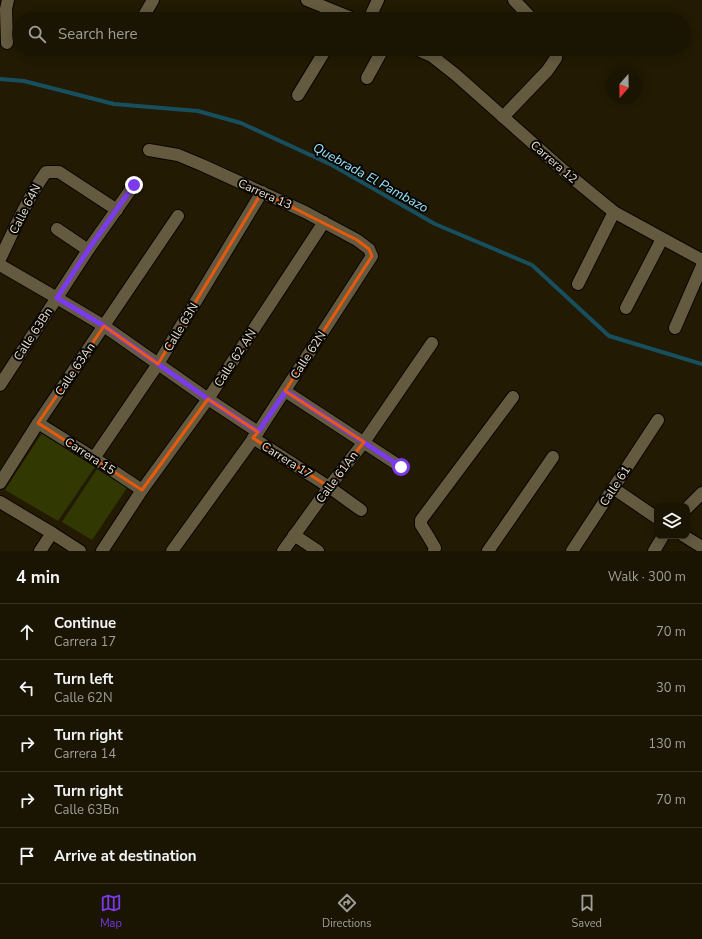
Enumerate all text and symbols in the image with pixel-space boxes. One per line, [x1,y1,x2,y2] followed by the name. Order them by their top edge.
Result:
[12,12,690,56] search box
[26,23,48,45] icon: search
[58,24,138,44] text: Search here
[606,68,642,104] north arrow
[527,137,581,187] street label: Carrera 12
[310,139,431,217] water label: Quebrada El Pambazo
[236,175,294,213] street label: Carrera 13
[125,176,143,194] route end
[6,181,44,237] street label: Calle 64N
[160,300,202,354] street label: Calle 63N
[10,304,56,364] street label: Calle 63Bn
[210,326,260,390] street label: Calle 62 AN
[287,328,329,382] street label: Calle 62N
[51,339,99,399] street label: Calle 63An
[62,434,118,478] street label: Carrera 15
[258,438,316,482] street label: Carrera 17
[312,448,362,506] street label: Calle 61An
[392,458,410,476] route start
[596,463,634,509] street label: Calle 61
[654,503,690,539] map controls
[654,503,690,539] button: layers
[16,566,60,589] text: 4 min
[608,568,686,586] text: Walk · 300 m
[54,613,116,633] text: Continue
[16,621,38,643] icon: ahead
[656,623,686,641] text: 70 m
[54,633,116,651] text: Carrera 17
[54,669,113,689] text: Turn left
[16,677,38,699] icon: left
[656,679,686,697] text: 30 m
[54,689,113,707] text: Calle 62N
[54,725,123,745] text: Turn right
[16,733,38,755] icon: right
[648,735,686,753] text: 130 m
[54,745,116,763] text: Carrera 14
[54,781,123,801] text: Turn right
[16,789,38,811] icon: right
[656,791,686,809] text: 70 m
[54,801,119,819] text: Calle 63Bn
[16,845,38,867] icon: arrive
[54,846,197,866] text: Arrive at destination
[100,892,122,931] tab: Map
[322,892,372,931] tab: Directions
[572,892,602,931] tab: Saved

